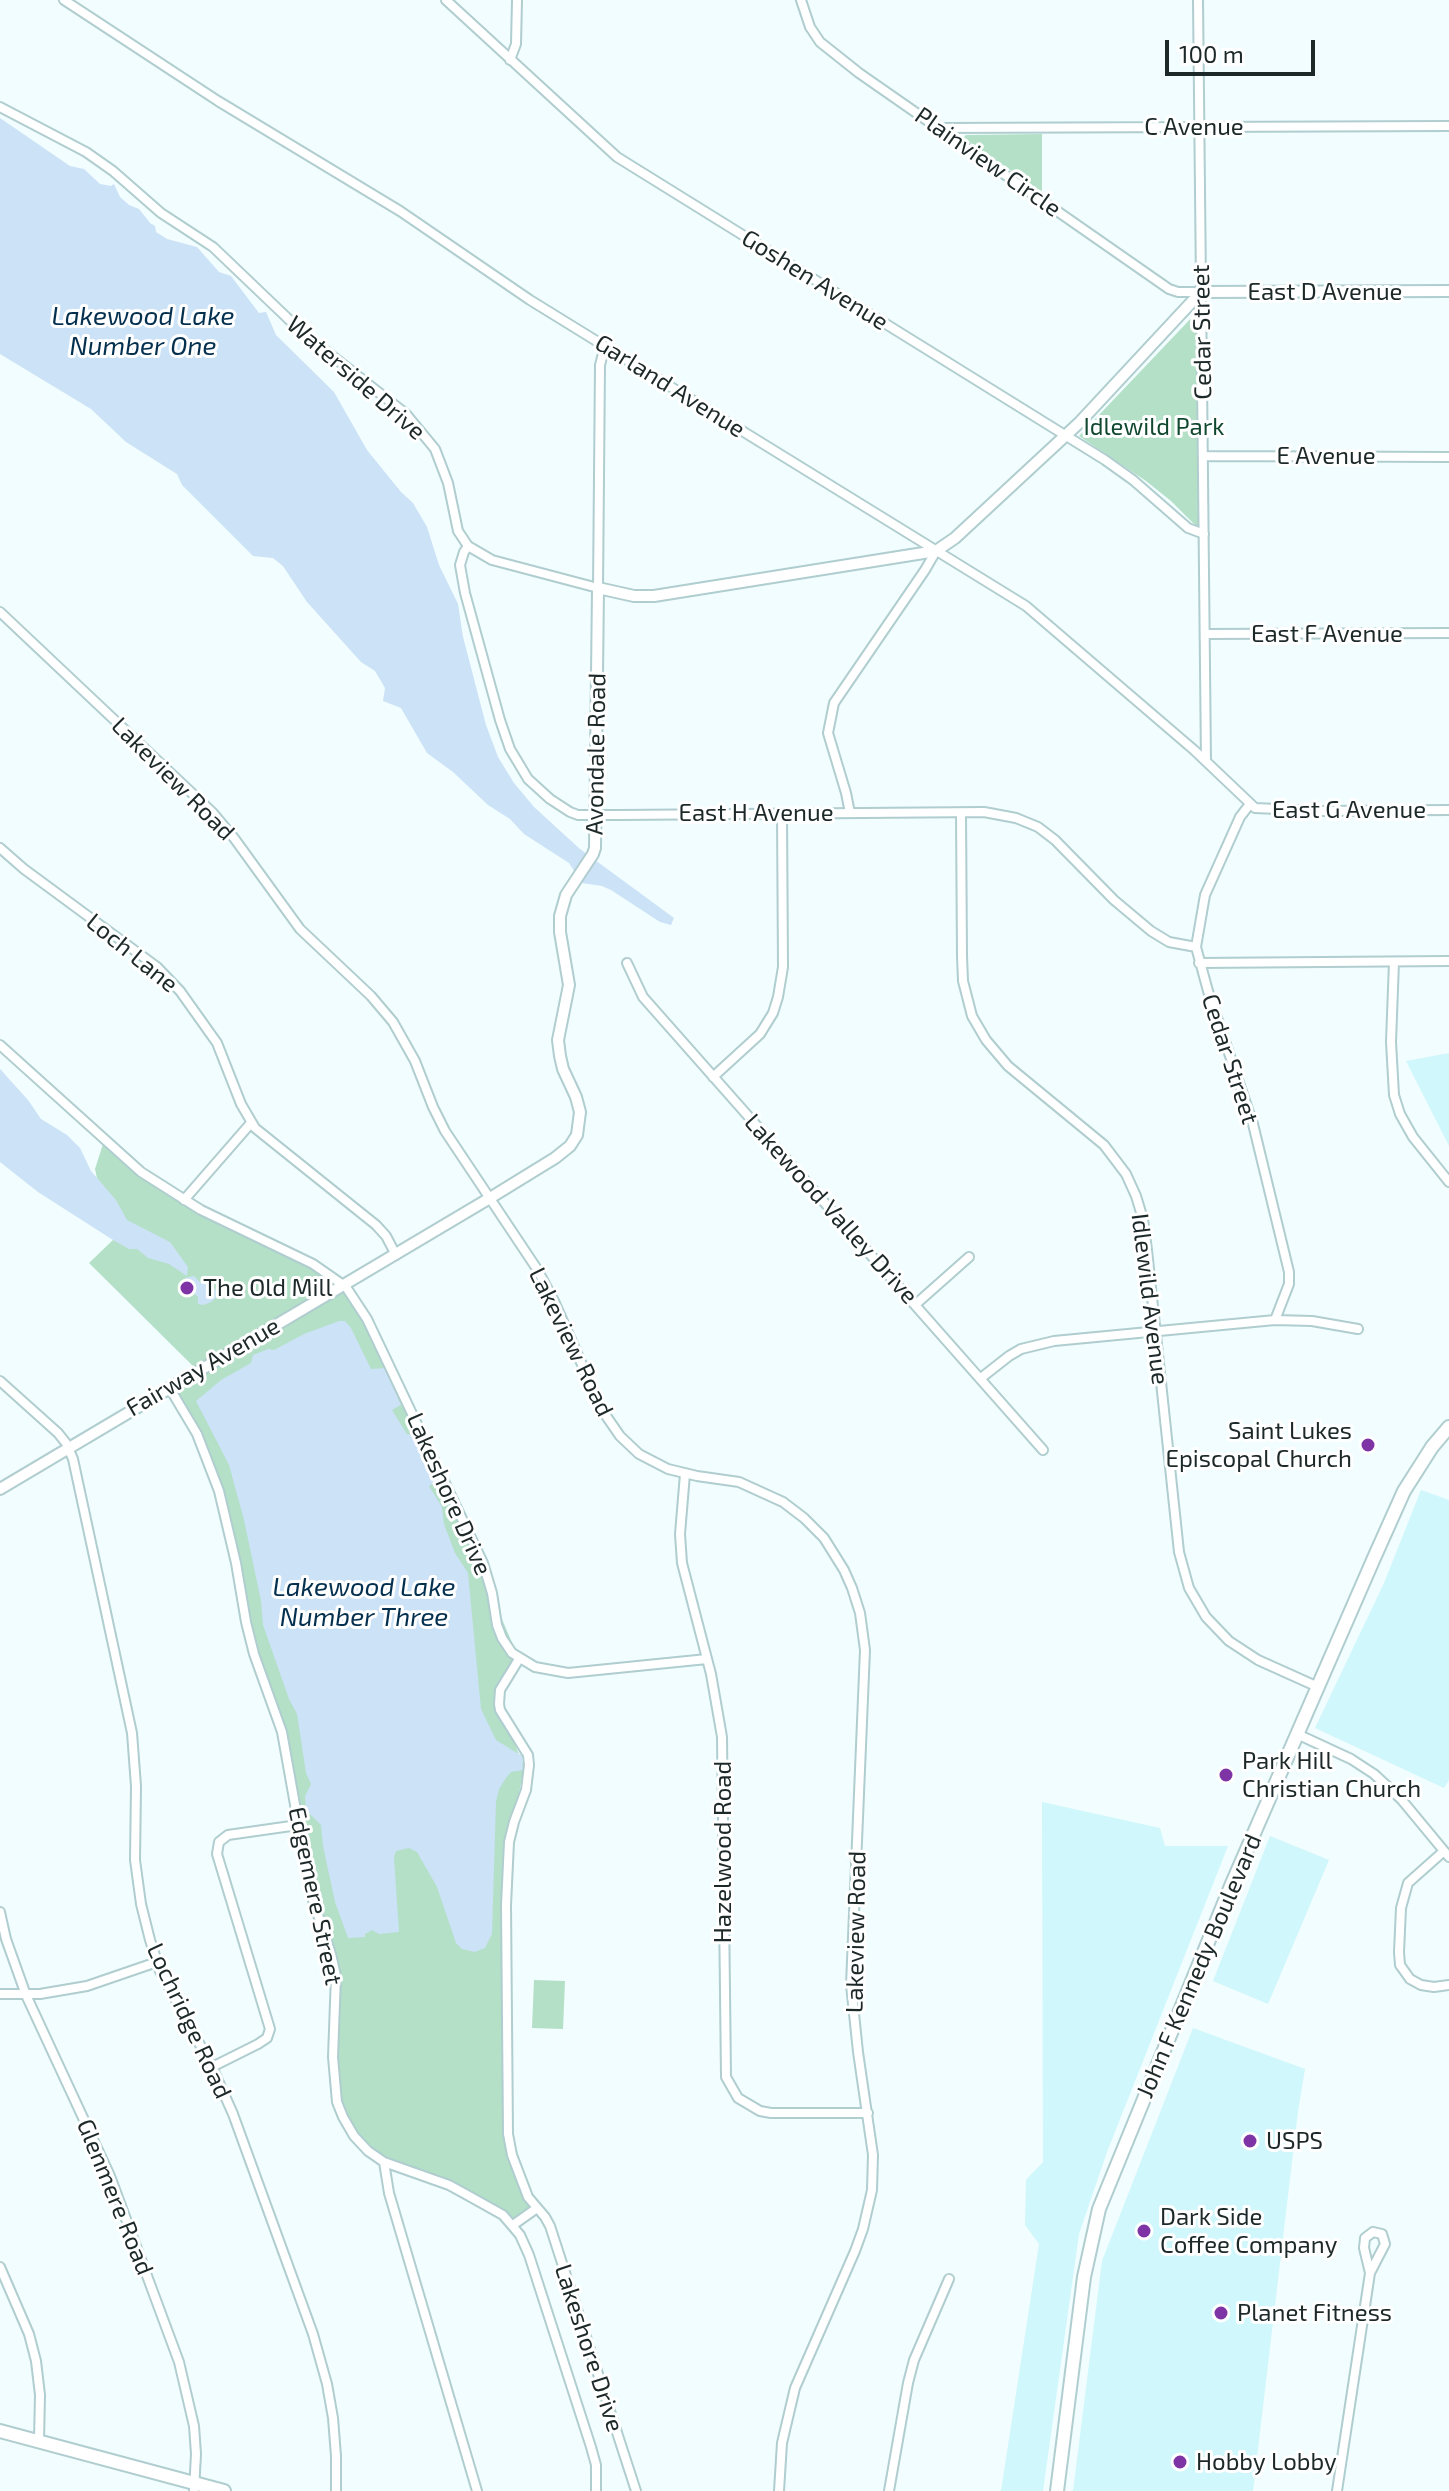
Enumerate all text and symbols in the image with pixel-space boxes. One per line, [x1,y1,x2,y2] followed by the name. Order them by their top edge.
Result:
[1169,24,1319,74] scale bar
[1179,39,1244,68] text: 100 m
[909,101,1067,223] street label: Plainview Circle
[1144,113,1244,141] street label: C Avenue
[736,223,894,337] street label: Goshen Avenue
[1186,264,1218,400] street label: Cedar Street
[1247,278,1403,306] street label: East D Avenue
[52,300,234,362] water label: Lakewood Lake Number One
[281,310,431,446] street label: Waterside Drive
[590,328,750,444] street label: Garland Avenue
[1083,413,1225,441] park label: Idlewild Park
[1276,442,1376,470] street label: E Avenue
[1251,620,1403,648] street label: East F Avenue
[580,673,612,835] street label: Avondale Road
[105,711,241,847] street label: Lakeview Road
[1272,796,1426,824] street label: East G Avenue
[678,799,834,827] street label: East H Avenue
[80,907,184,999] street label: Loch Lane
[1195,990,1265,1128] street label: Cedar Street
[738,1108,924,1310] street label: Lakewood Valley Drive
[1125,1212,1175,1386] street label: Idlewild Avenue
[523,1263,619,1421] street label: Lakeview Road
[203,1274,333,1302] place label: The Old Mill
[178,1279,196,1297] marker: The Old Mill
[121,1311,285,1423] street label: Fairway Avenue
[400,1408,498,1580] street label: Lakeshore Drive
[1165,1417,1352,1473] place label: Saint Lukes Episcopal Church
[1359,1436,1377,1454] marker: Saint Lukes Episcopal Church
[273,1571,455,1632] water label: Lakewood Lake Number Three
[1242,1747,1421,1803] place label: Park Hill Christian Church
[709,1761,737,1943] street label: Hazelwood Road
[1217,1766,1235,1784] marker: Park Hill Christian Church
[282,1804,348,1988] street label: Edgemere Street
[1130,1830,1268,2102] street label: John F Kennedy Boulevard
[840,1851,872,2013] street label: Lakeview Road
[141,1939,237,2103] street label: Lochridge Road
[71,2115,159,2279] street label: Glenmere Road
[1266,2127,1323,2155] place label: USPS
[1241,2132,1259,2150] marker: USPS
[1160,2203,1337,2259] place label: Dark Side Coffee Company
[1135,2222,1153,2240] marker: Dark Side Coffee Company
[548,2261,630,2435] street label: Lakeshore Drive
[1237,2299,1392,2327] place label: Planet Fitness
[1212,2304,1230,2322] marker: Planet Fitness
[1196,2448,1337,2476] place label: Hobby Lobby
[1171,2453,1189,2471] marker: Hobby Lobby

